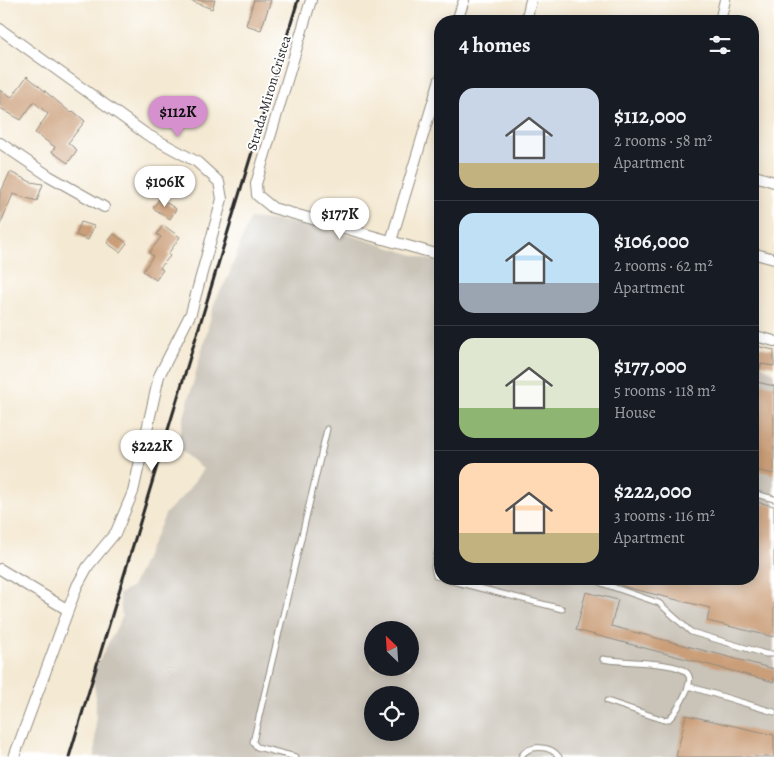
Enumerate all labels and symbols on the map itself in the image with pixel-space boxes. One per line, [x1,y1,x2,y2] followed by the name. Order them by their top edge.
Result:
[242,33,296,153] street label: Strada Miron Cristea
[143,96,213,138] pin: $112K
[130,166,200,208] pin: $106K
[305,198,375,240] pin: $177K
[117,430,187,472] pin: $222K
[364,621,419,676] north arrow

